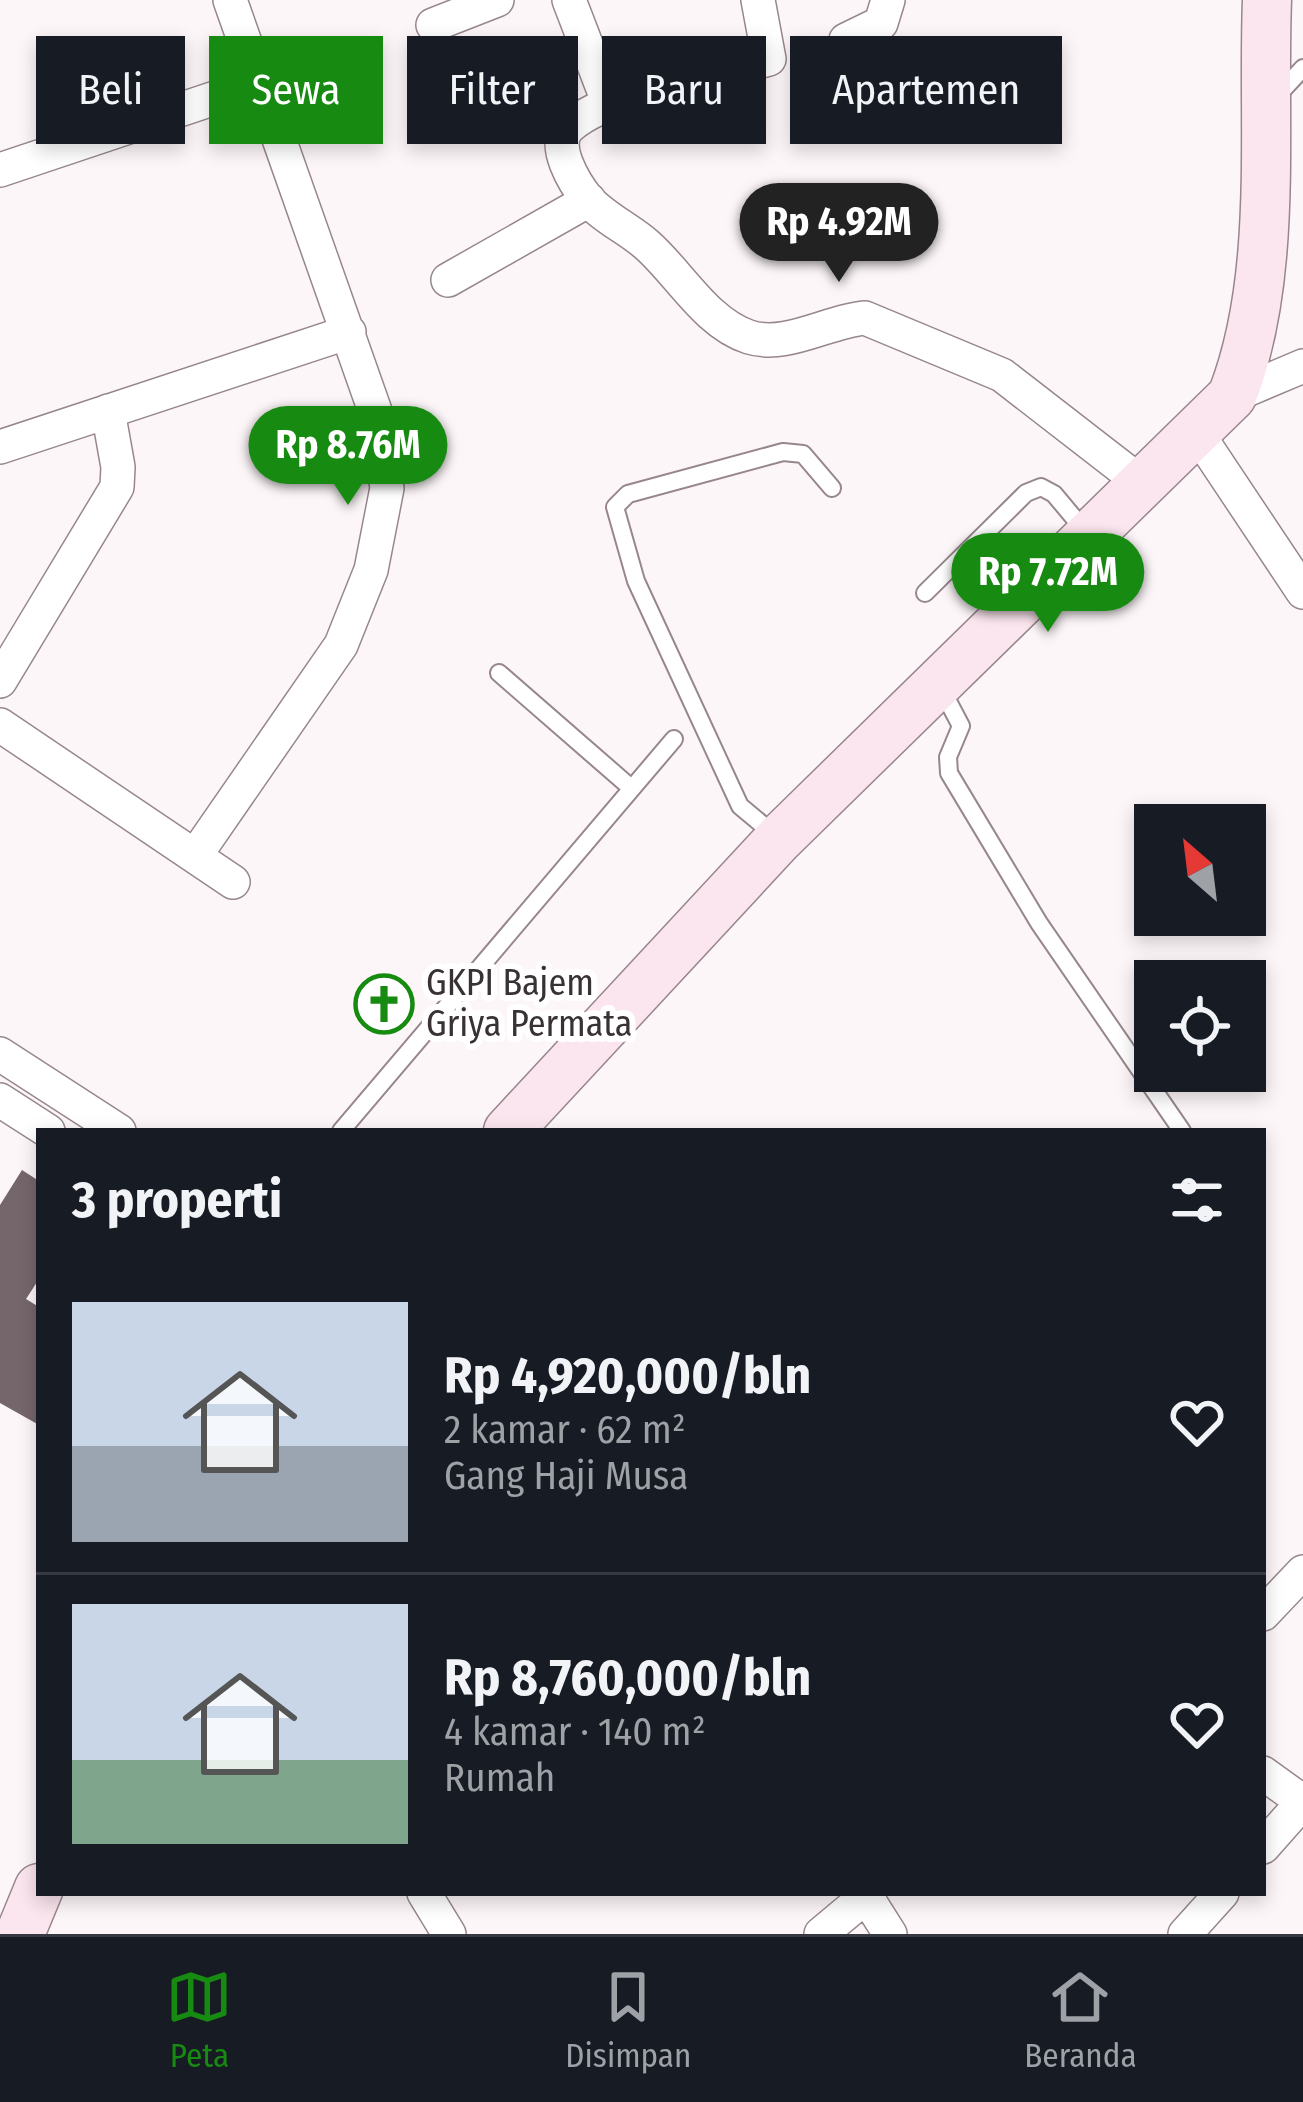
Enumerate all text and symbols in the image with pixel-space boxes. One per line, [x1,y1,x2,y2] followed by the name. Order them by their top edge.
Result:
[36,36,185,144] chip: Beli
[209,36,383,144] chip: Sewa
[407,36,578,144] chip: Filter
[602,36,766,144] chip: Baru
[790,36,1062,144] chip: Apartemen
[715,183,963,285] pin: Rp 4.92M
[766,199,912,245] text: Rp 4.92M
[224,406,472,508] pin: Rp 8.76M
[275,422,421,468] text: Rp 8.76M
[924,533,1172,635] pin: Rp 7.72M
[978,549,1118,595] text: Rp 7.72M
[1134,804,1266,936] north arrow
[1134,804,1266,1092] map controls
[1134,960,1266,1092] button: locate
[426,961,633,1046] place label: GKPI Bajem Griya Permata
[353,973,415,1035] church icon: GKPI Bajem Griya Permata
[1164,1167,1230,1233] icon: filters
[72,1169,282,1231] text: 3 properti
[444,1345,811,1407] text: Rp 4,920,000/bln
[168,1350,312,1494] icon: home
[1164,1389,1230,1455] icon: heart
[444,1407,686,1453] text: 2 kamar · 62 m²
[444,1453,688,1499] text: Gang Haji Musa
[444,1647,811,1709] text: Rp 8,760,000/bln
[168,1652,312,1796] icon: home
[1164,1691,1230,1757] icon: heart
[444,1709,706,1755] text: 4 kamar · 140 m²
[444,1755,555,1801] text: Rumah
[166,1964,232,2076] tab: Peta
[565,1964,691,2076] tab: Disimpan
[1024,1964,1137,2076] tab: Beranda

